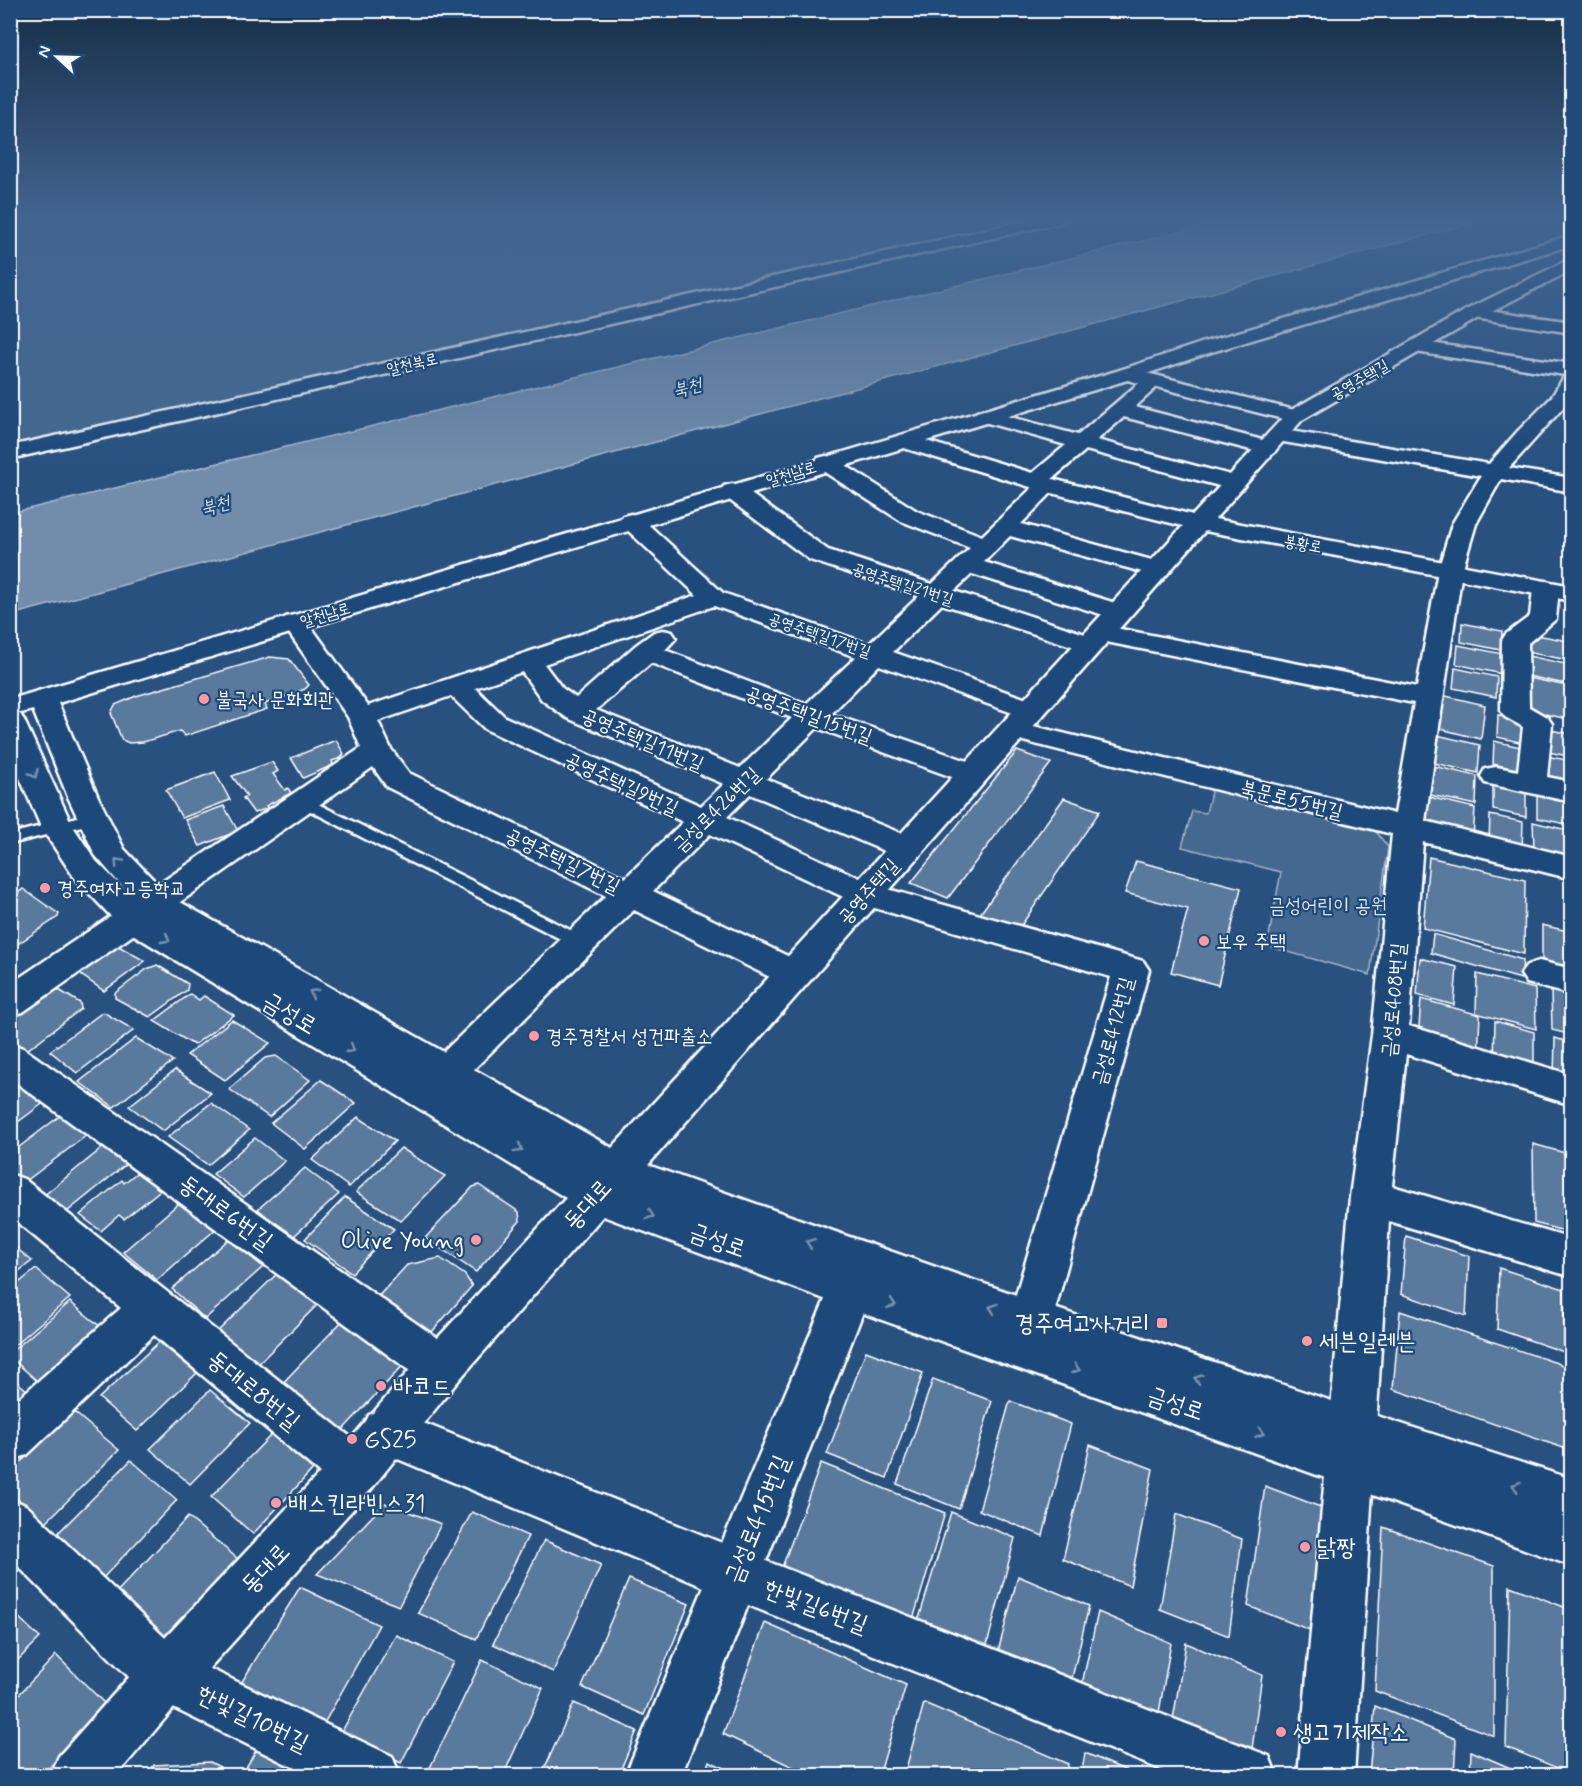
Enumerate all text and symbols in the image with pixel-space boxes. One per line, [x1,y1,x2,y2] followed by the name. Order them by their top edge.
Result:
[27,27,87,87] north arrow
[33,43,56,61] text: N
[385,348,440,380] street label: 알천북로
[1327,355,1393,405] street label: 공영주택길
[670,372,706,403] water label: 북천
[764,457,819,492] street label: 알천남로
[198,490,234,521] water label: 북천
[1282,530,1324,558] street label: 봉황로
[849,558,956,611] street label: 공영주택길21번길
[298,598,353,633] street label: 알천남로
[766,608,874,663] street label: 공영주택길17번길
[741,680,876,751] street label: 공영주택길15번길
[216,687,334,714] place label: 불국사 문화회관
[197,692,211,706] marker: 불국사 문화회관
[577,702,708,778] street label: 공영주택길11번길
[560,746,683,822] street label: 공영주택길9번길
[667,761,767,859] street label: 금성로426번길
[27,767,39,778] one-way arrow
[1238,775,1346,826] street label: 북문로55번길
[500,822,624,901] street label: 공영주택길7번길
[832,853,906,931] street label: 공영주택길
[114,858,125,868] one-way arrow
[57,876,186,903] place label: 경주여자고등학교
[38,881,52,895] marker: 경주여자고등학교
[1269,893,1387,920] park label: 금성어린이 공원
[1216,929,1286,956] place label: 보우 주택
[160,931,170,943] one-way arrow
[1197,934,1211,948] marker: 보우 주택
[1376,942,1413,1058] street label: 금성로408번길
[1086,974,1141,1088] street label: 금성로412번길
[256,986,322,1042] street label: 금성로
[308,989,319,1001] one-way arrow
[546,1024,712,1051] place label: 경주경찰서 성건파출소
[527,1029,541,1043] marker: 경주경찰서 성건파출소
[345,1042,355,1054] one-way arrow
[513,1142,523,1154] one-way arrow
[172,1169,278,1258] street label: 동대로6번길
[557,1173,619,1237] street label: 동대로
[644,1208,655,1221] one-way arrow
[685,1217,750,1266] street label: 금성로
[340,1226,464,1257] place label: Olive Young
[469,1233,483,1247] marker: Olive Young
[805,1237,816,1250] one-way arrow
[887,1296,897,1309] one-way arrow
[988,1303,999,1316] one-way arrow
[1015,1309,1150,1340] place label: 경주여고사거리
[1155,1316,1169,1330] marker: 경주여고사거리
[1319,1327,1416,1358] place label: 세븐일레븐
[1300,1334,1314,1348] marker: 세븐일레븐
[201,1344,306,1438] street label: 동대로8번길
[1071,1361,1081,1374] one-way arrow
[393,1372,451,1403] place label: 바코드
[1193,1373,1203,1386] one-way arrow
[374,1379,388,1393] marker: 바코드
[1143,1380,1208,1429] street label: 금성로
[364,1425,417,1456] place label: GS25
[1255,1426,1265,1439] one-way arrow
[345,1432,359,1446] marker: GS25
[719,1451,798,1588] street label: 금성로415번길
[1511,1480,1522,1493] one-way arrow
[288,1489,425,1520] place label: 배스킨라빈스31
[269,1496,283,1510] marker: 배스킨라빈스31
[1317,1533,1356,1564] place label: 닭짱
[235,1537,297,1601] street label: 동대로
[1298,1540,1312,1554] marker: 닭짱
[759,1573,872,1641] street label: 한빛길6번길
[191,1679,313,1760] street label: 한빛길10번길
[1293,1718,1409,1749] place label: 생고기제작소
[1274,1725,1288,1739] marker: 생고기제작소

